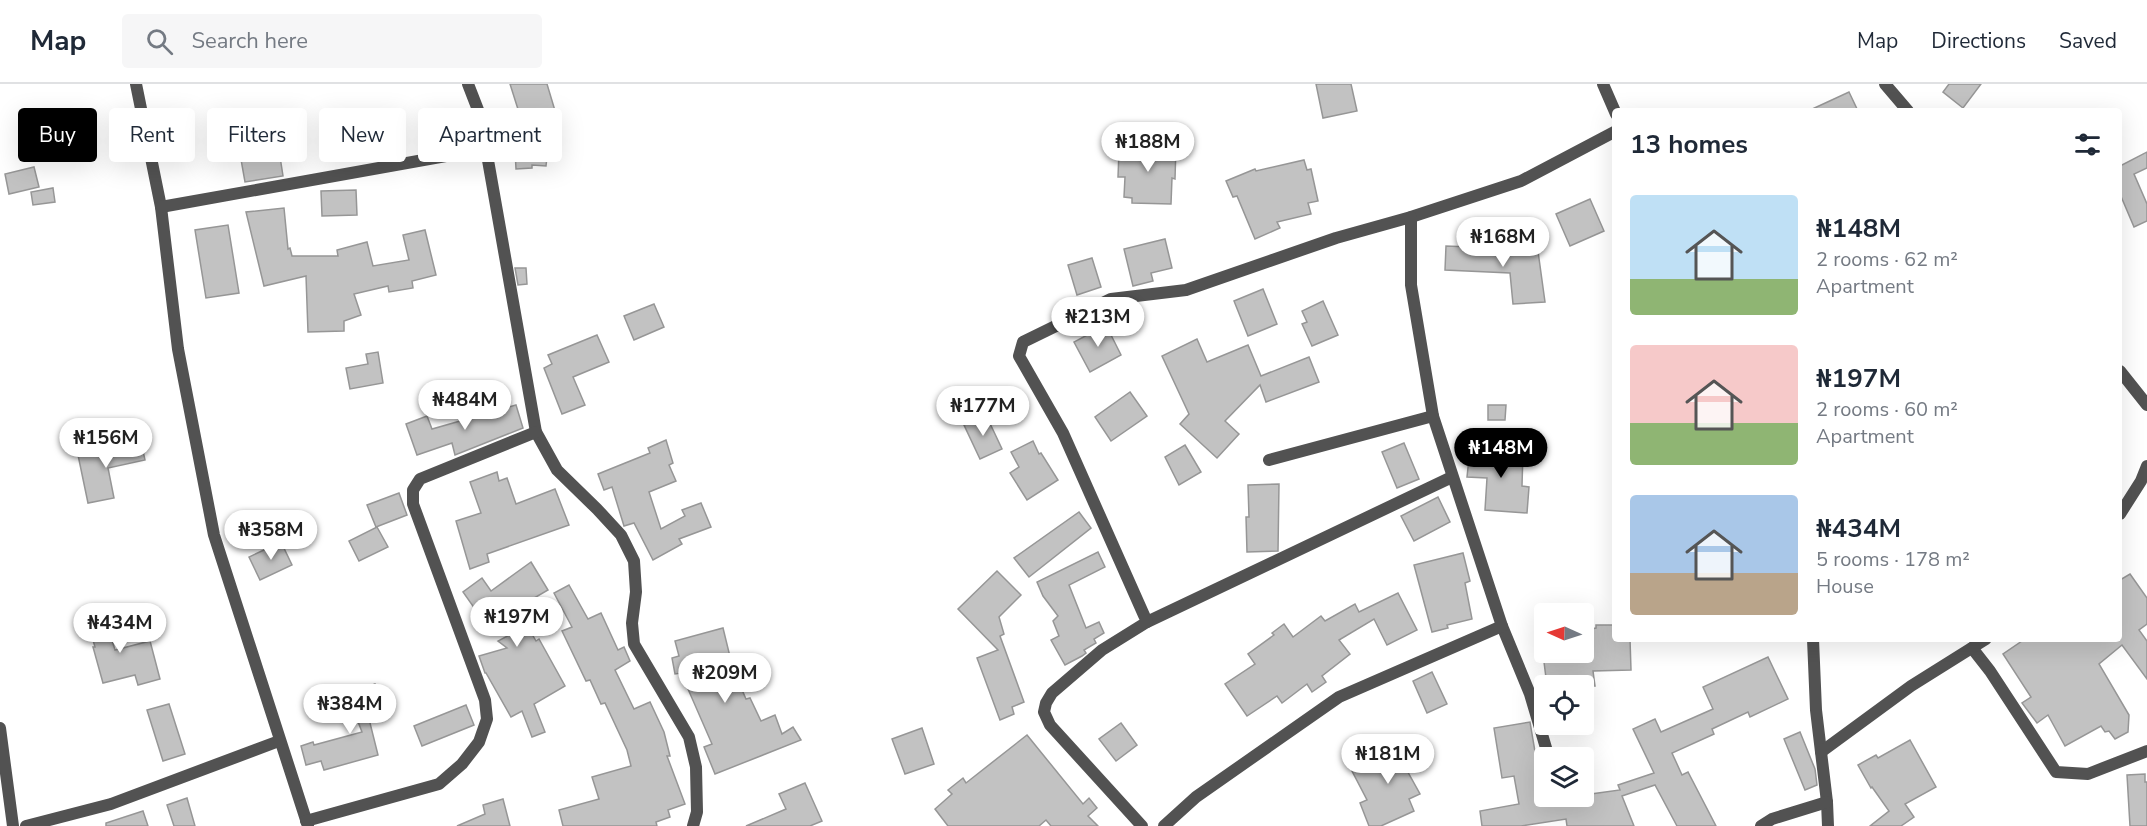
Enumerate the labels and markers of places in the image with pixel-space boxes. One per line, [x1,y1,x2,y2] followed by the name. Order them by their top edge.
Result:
[1106,122,1190,173] pin: ₦188M
[1461,217,1545,268] pin: ₦168M
[1056,297,1140,348] pin: ₦213M
[423,380,507,431] pin: ₦484M
[941,386,1025,437] pin: ₦177M
[64,418,148,469] pin: ₦156M
[1459,428,1543,479] pin: ₦148M
[229,510,313,561] pin: ₦358M
[475,597,559,648] pin: ₦197M
[78,603,162,654] pin: ₦434M
[683,653,767,704] pin: ₦209M
[308,684,392,735] pin: ₦384M
[1346,734,1430,785] pin: ₦181M

